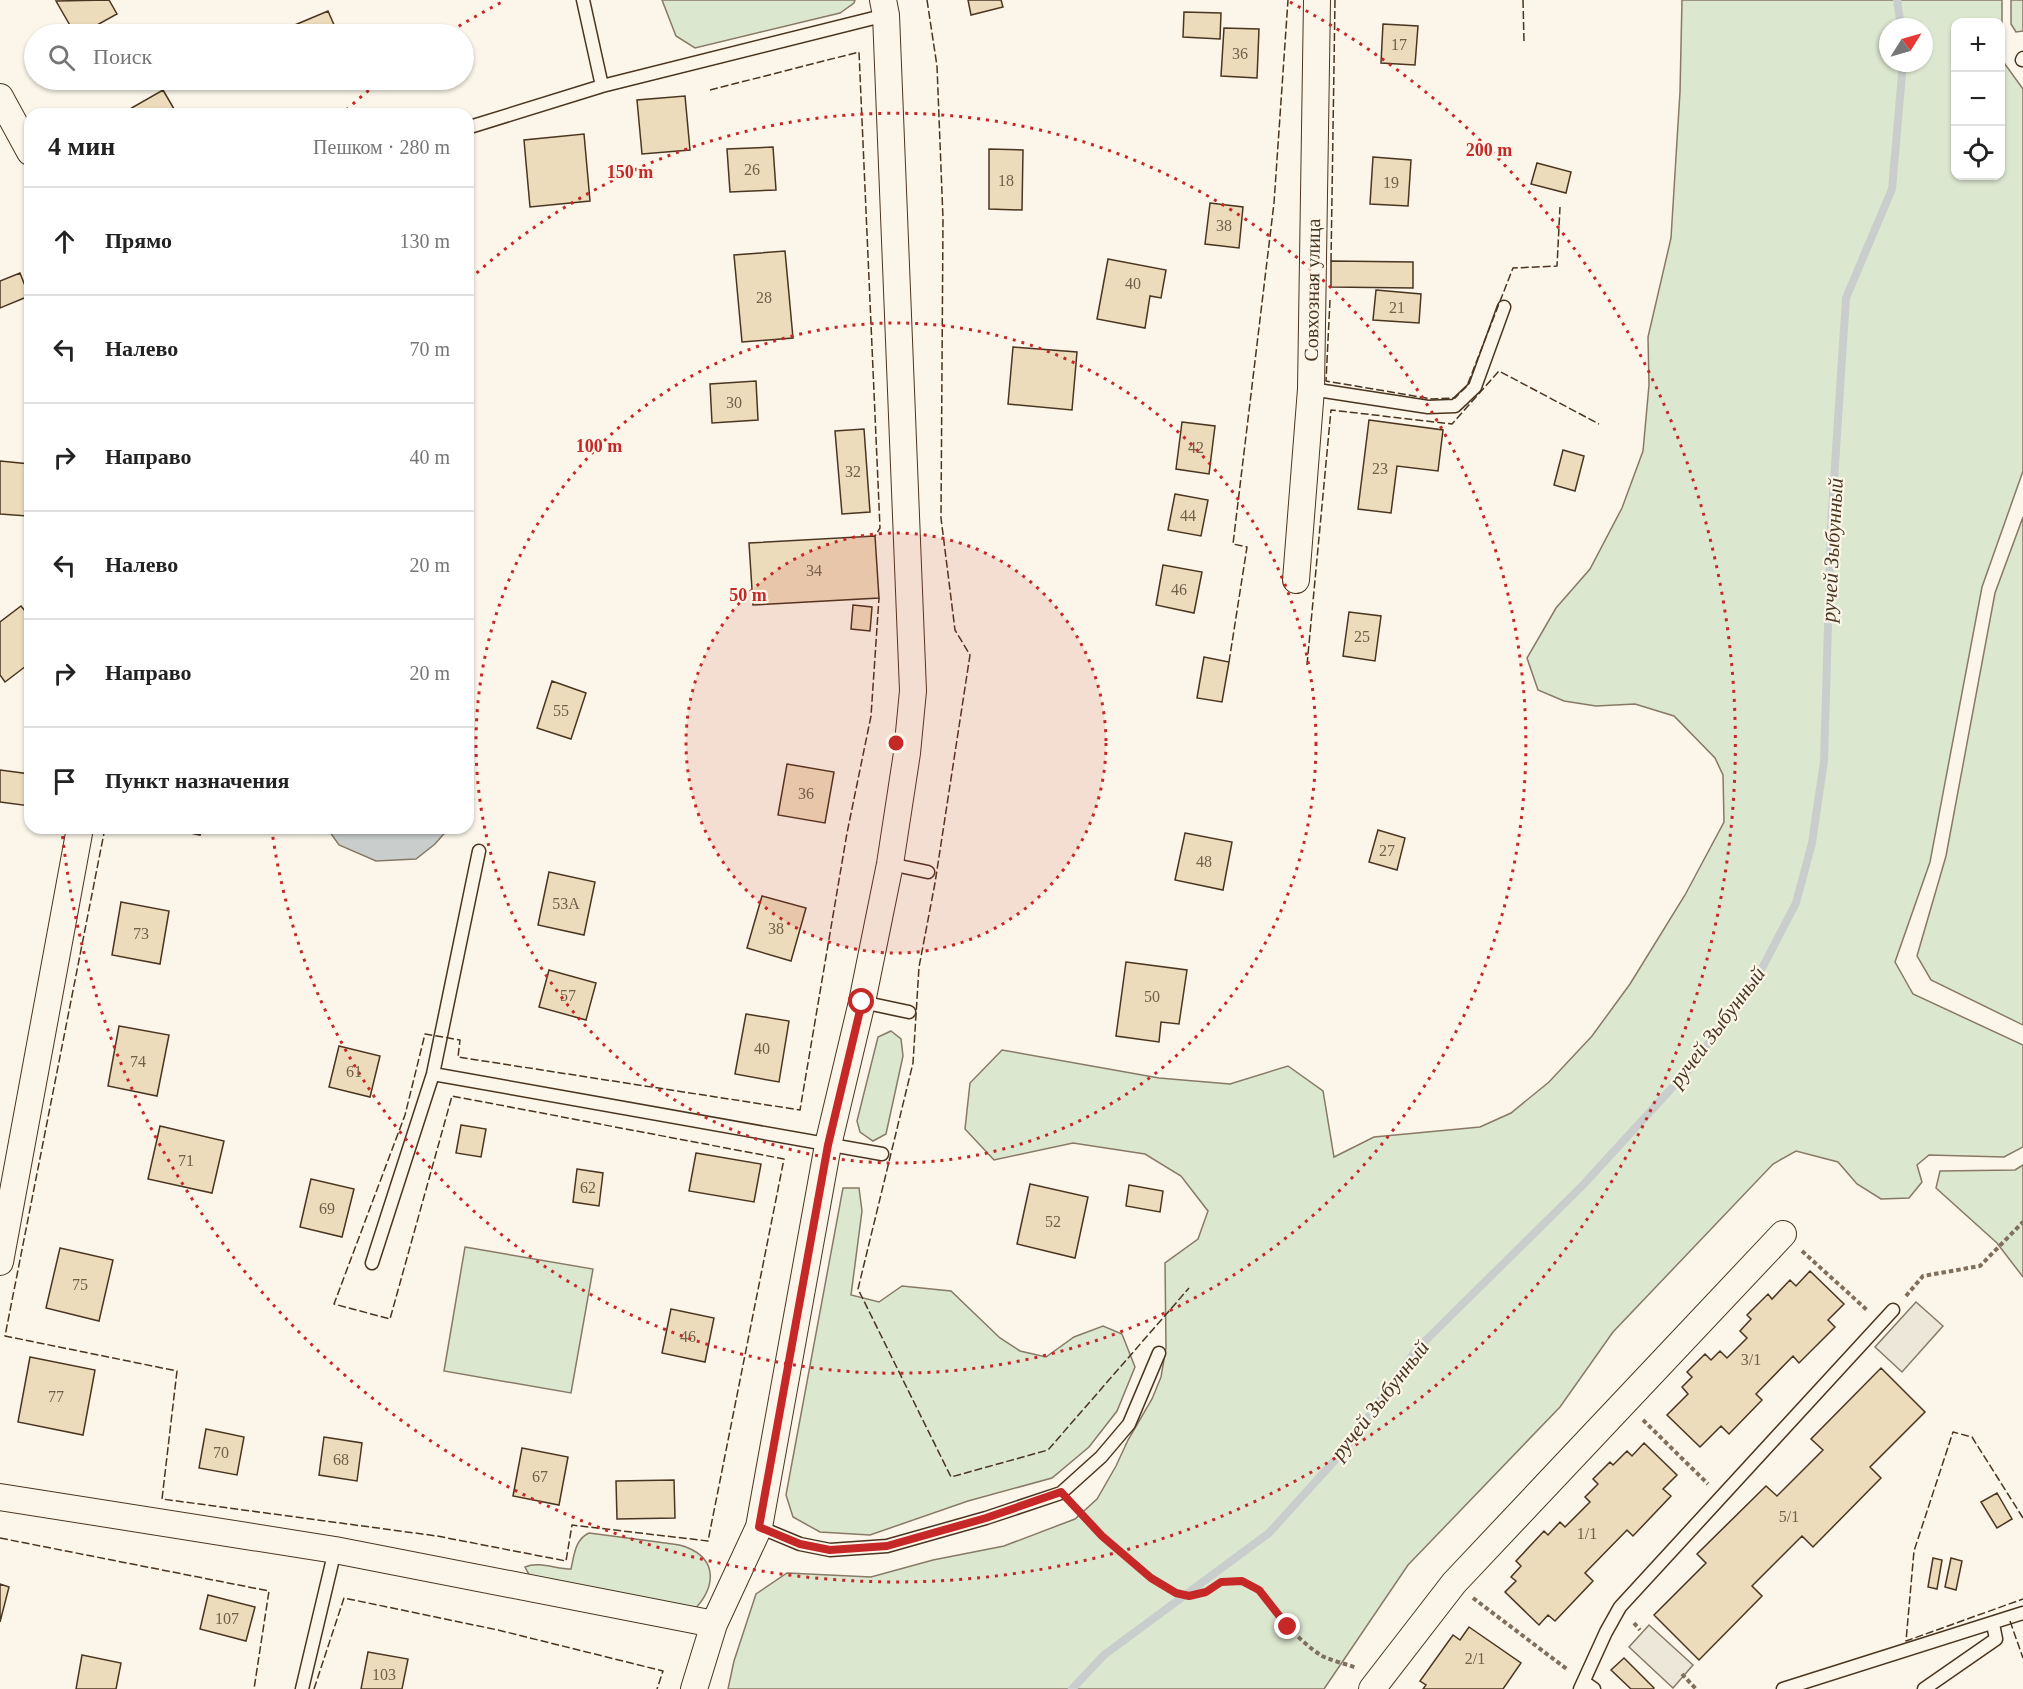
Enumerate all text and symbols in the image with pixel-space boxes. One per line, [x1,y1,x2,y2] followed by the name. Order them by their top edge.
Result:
[1879,18,1933,72] north arrow
[1951,18,2005,180] map controls
[1951,18,2005,72] button: +
[24,24,474,90] search box
[1391,36,1407,53] house number: 17
[45,41,78,74] icon: search
[93,44,152,69] text: Поиск
[1232,45,1248,62] house number: 36
[1951,72,2005,126] button: −
[1951,126,2005,180] button: locate
[48,132,115,161] text: 4 мин
[313,136,450,158] text: Пешком · 280 m
[1466,140,1512,160] text: 200 m
[744,161,760,178] house number: 26
[607,162,653,182] text: 150 m
[998,172,1014,189] house number: 18
[1383,174,1399,191] house number: 19
[1216,217,1232,234] house number: 38
[1300,218,1325,362] street label: Совхозная улица
[48,225,81,258] icon: ahead
[105,228,172,253] text: Прямо
[399,230,450,252] text: 130 m
[1125,275,1141,292] house number: 40
[756,289,772,306] house number: 28
[1389,299,1405,316] house number: 21
[48,333,81,366] icon: left
[105,336,178,361] text: Налево
[409,338,450,360] text: 70 m
[726,394,742,411] house number: 30
[576,436,622,456] text: 100 m
[1188,439,1204,456] house number: 42
[48,441,81,474] icon: right
[105,444,191,469] text: Направо
[409,446,450,468] text: 40 m
[1372,460,1388,477] house number: 23
[845,463,861,480] house number: 32
[1816,477,1848,625] water label: ручей Зыбунный
[1180,507,1196,524] house number: 44
[48,549,81,582] icon: left
[105,552,178,577] text: Налево
[409,554,450,576] text: 20 m
[806,562,822,579] house number: 34
[1171,581,1187,598] house number: 46
[729,585,767,605] text: 50 m
[1354,628,1370,645] house number: 25
[48,657,81,690] icon: right
[105,660,191,685] text: Направо
[409,662,450,684] text: 20 m
[553,702,569,719] house number: 55
[886,733,906,753] centre of rings
[48,765,81,798] icon: arrive
[105,768,290,793] text: Пункт назначения
[798,785,814,802] house number: 36
[1379,842,1395,859] house number: 27
[1196,853,1212,870] house number: 48
[552,895,580,912] house number: 53А
[768,920,784,937] house number: 38
[133,925,149,942] house number: 73
[1663,962,1770,1093] water label: ручей Зыбунный
[560,987,576,1004] house number: 57
[848,988,874,1014] route start
[1144,988,1160,1005] house number: 50
[754,1040,770,1057] house number: 40
[130,1053,146,1070] house number: 74
[346,1063,362,1080] house number: 61
[178,1152,194,1169] house number: 71
[580,1179,596,1196] house number: 62
[319,1200,335,1217] house number: 69
[1045,1213,1061,1230] house number: 52
[72,1276,88,1293] house number: 75
[680,1328,696,1345] house number: 46
[1325,1335,1434,1466] water label: ручей Зыбунный
[1741,1351,1761,1368] house number: 3/1
[48,1388,64,1405] house number: 77
[213,1444,229,1461] house number: 70
[333,1451,349,1468] house number: 68
[532,1468,548,1485] house number: 67
[1779,1508,1799,1525] house number: 5/1
[1577,1525,1597,1542] house number: 1/1
[215,1610,239,1627] house number: 107
[1274,1613,1300,1639] route end
[1465,1650,1485,1667] house number: 2/1
[372,1666,396,1683] house number: 103

